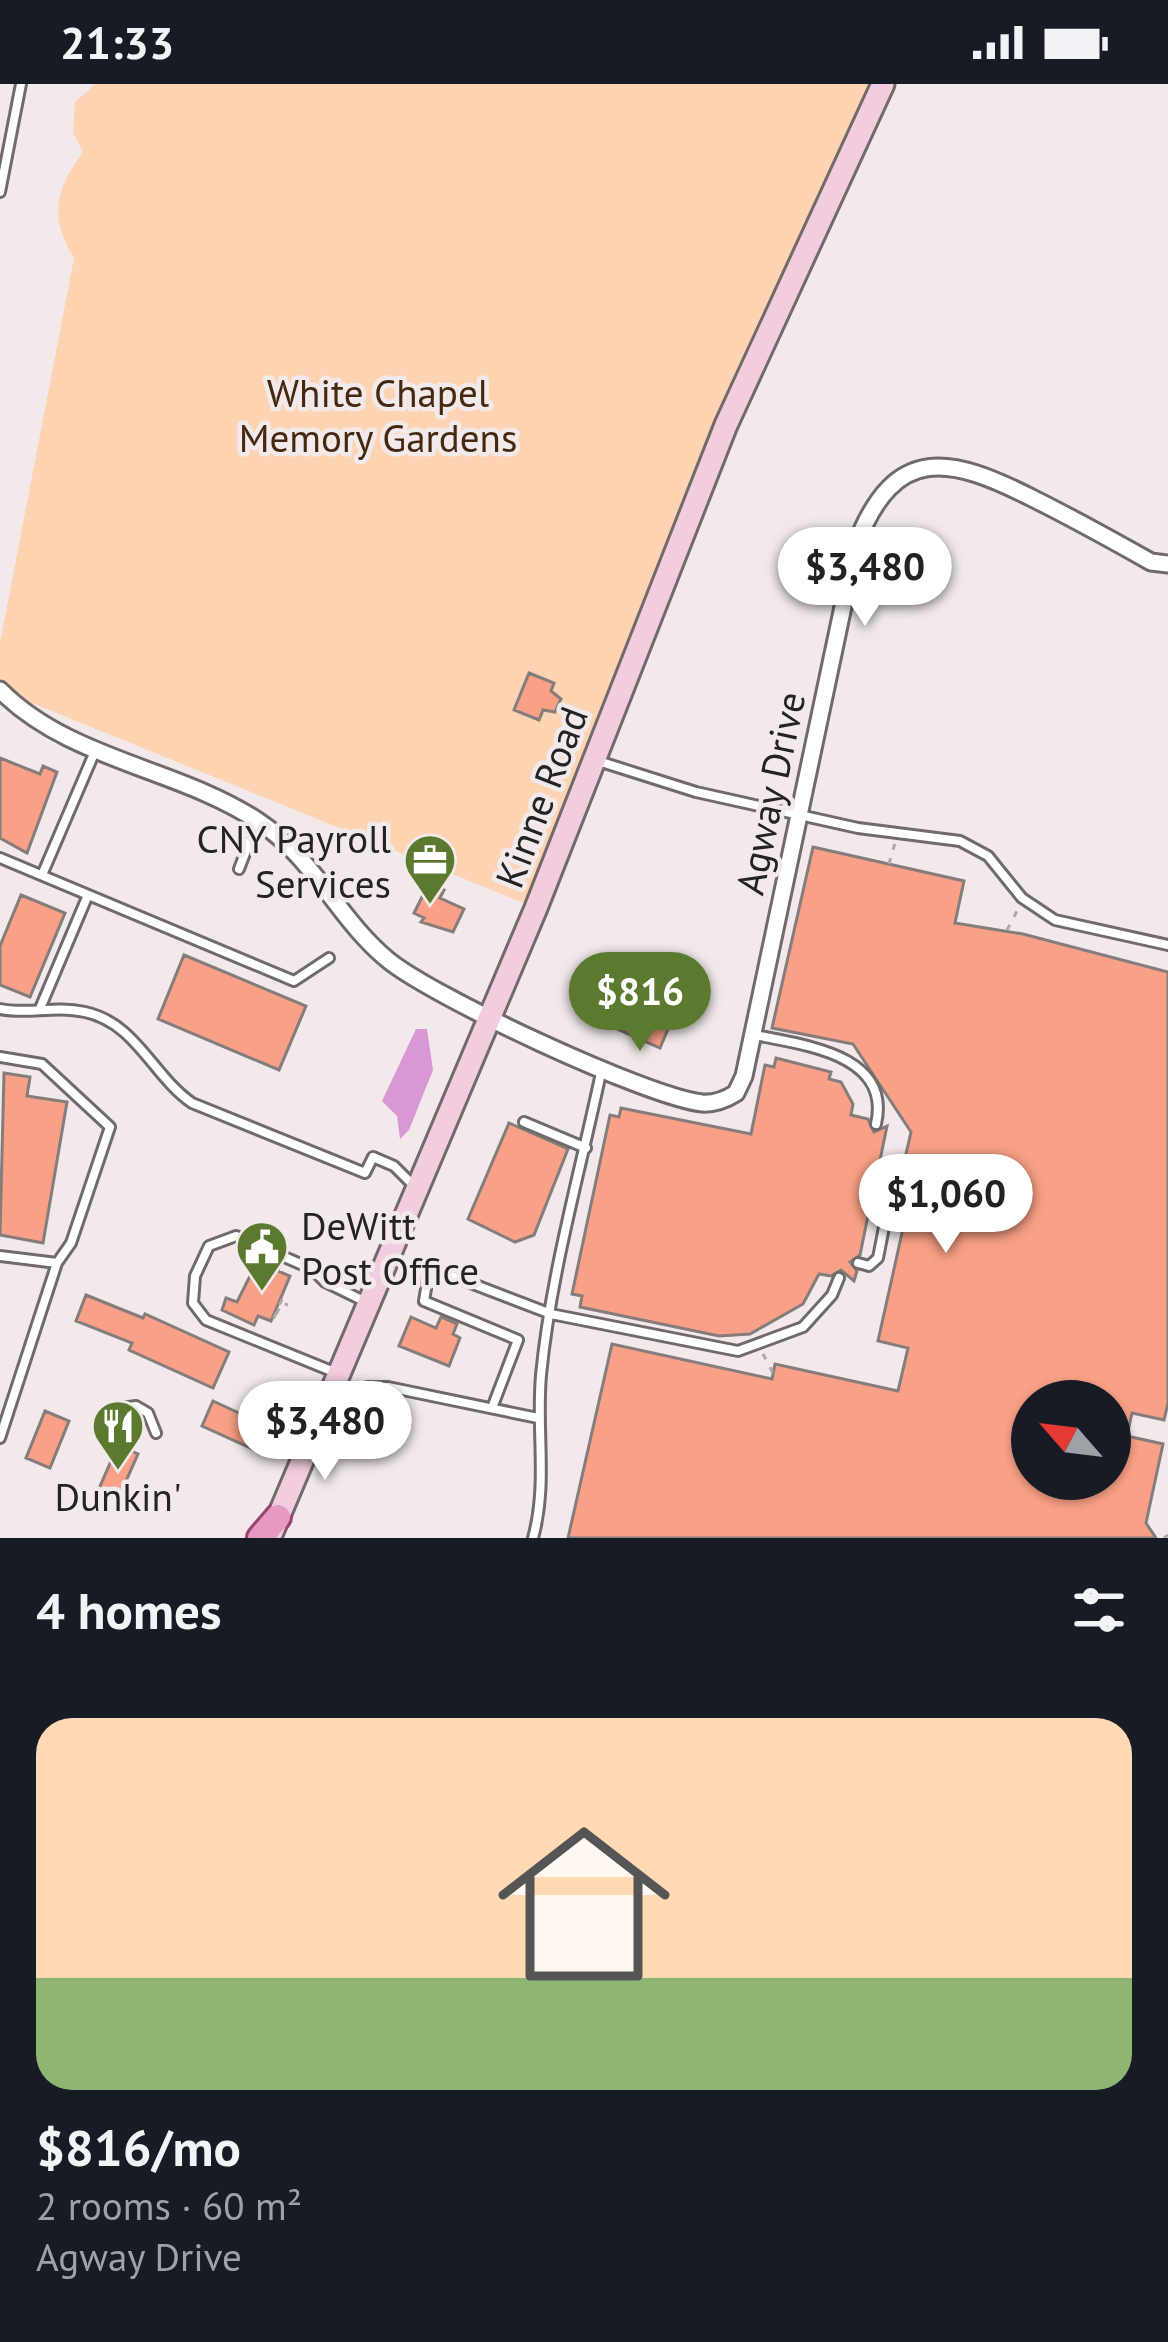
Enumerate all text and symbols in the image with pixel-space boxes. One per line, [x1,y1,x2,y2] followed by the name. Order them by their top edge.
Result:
[60,13,174,71] text: 21:33
[239,367,517,463] park label: White Chapel Memory Gardens
[767,527,963,629] pin: $3,480
[805,540,925,591] text: $3,480
[724,687,816,899] street label: Agway Drive
[483,699,599,895] street label: Kinne Road
[196,813,392,909] place label: CNY Payroll Services
[402,832,458,906] office icon: CNY Payroll Services
[569,952,711,1054] pin: $816
[596,965,684,1016] text: $816
[848,1154,1044,1256] pin: $1,060
[886,1167,1006,1218] text: $1,060
[301,1200,479,1296] place label: DeWitt Post Office
[234,1219,290,1293] public building icon: DeWitt Post Office
[1011,1380,1131,1500] north arrow
[1011,1380,1131,1500] map controls
[227,1381,423,1483] pin: $3,480
[265,1394,385,1445] text: $3,480
[90,1398,146,1472] restaurant icon: Dunkin'
[55,1471,181,1522] place label: Dunkin'
[36,1577,222,1643] text: 4 homes
[1066,1577,1132,1643] icon: filters
[476,1796,692,2012] icon: home
[36,2114,241,2180] text: $816/mo
[36,2180,302,2231] text: 2 rooms · 60 m²
[36,2231,242,2282] text: Agway Drive

